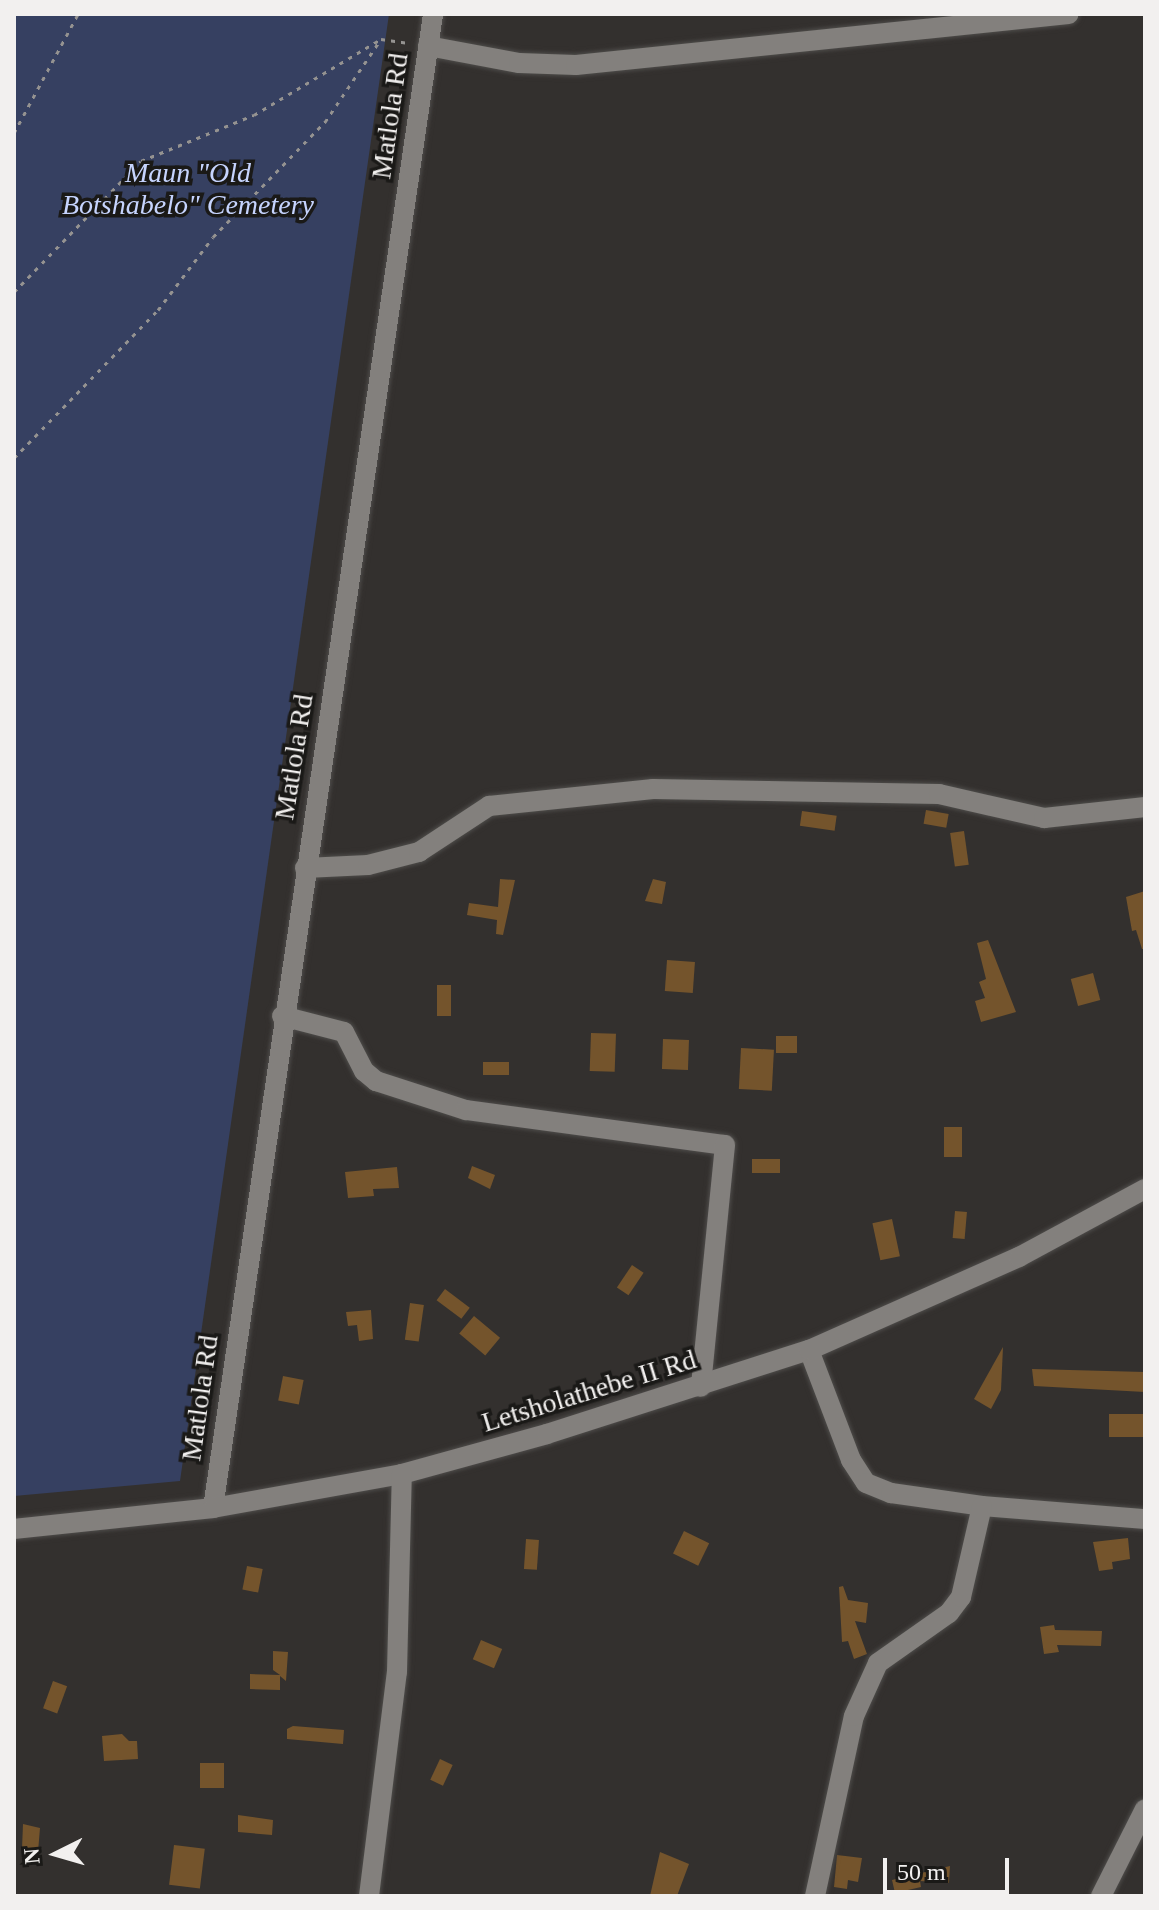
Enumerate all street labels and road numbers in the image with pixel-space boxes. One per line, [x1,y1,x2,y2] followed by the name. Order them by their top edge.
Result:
[365,51,415,181] street label: Matlola Rd
[267,692,321,822] street label: Matlola Rd
[175,1333,225,1463] street label: Matlola Rd
[478,1342,700,1440] street label: Letsholathebe II Rd

